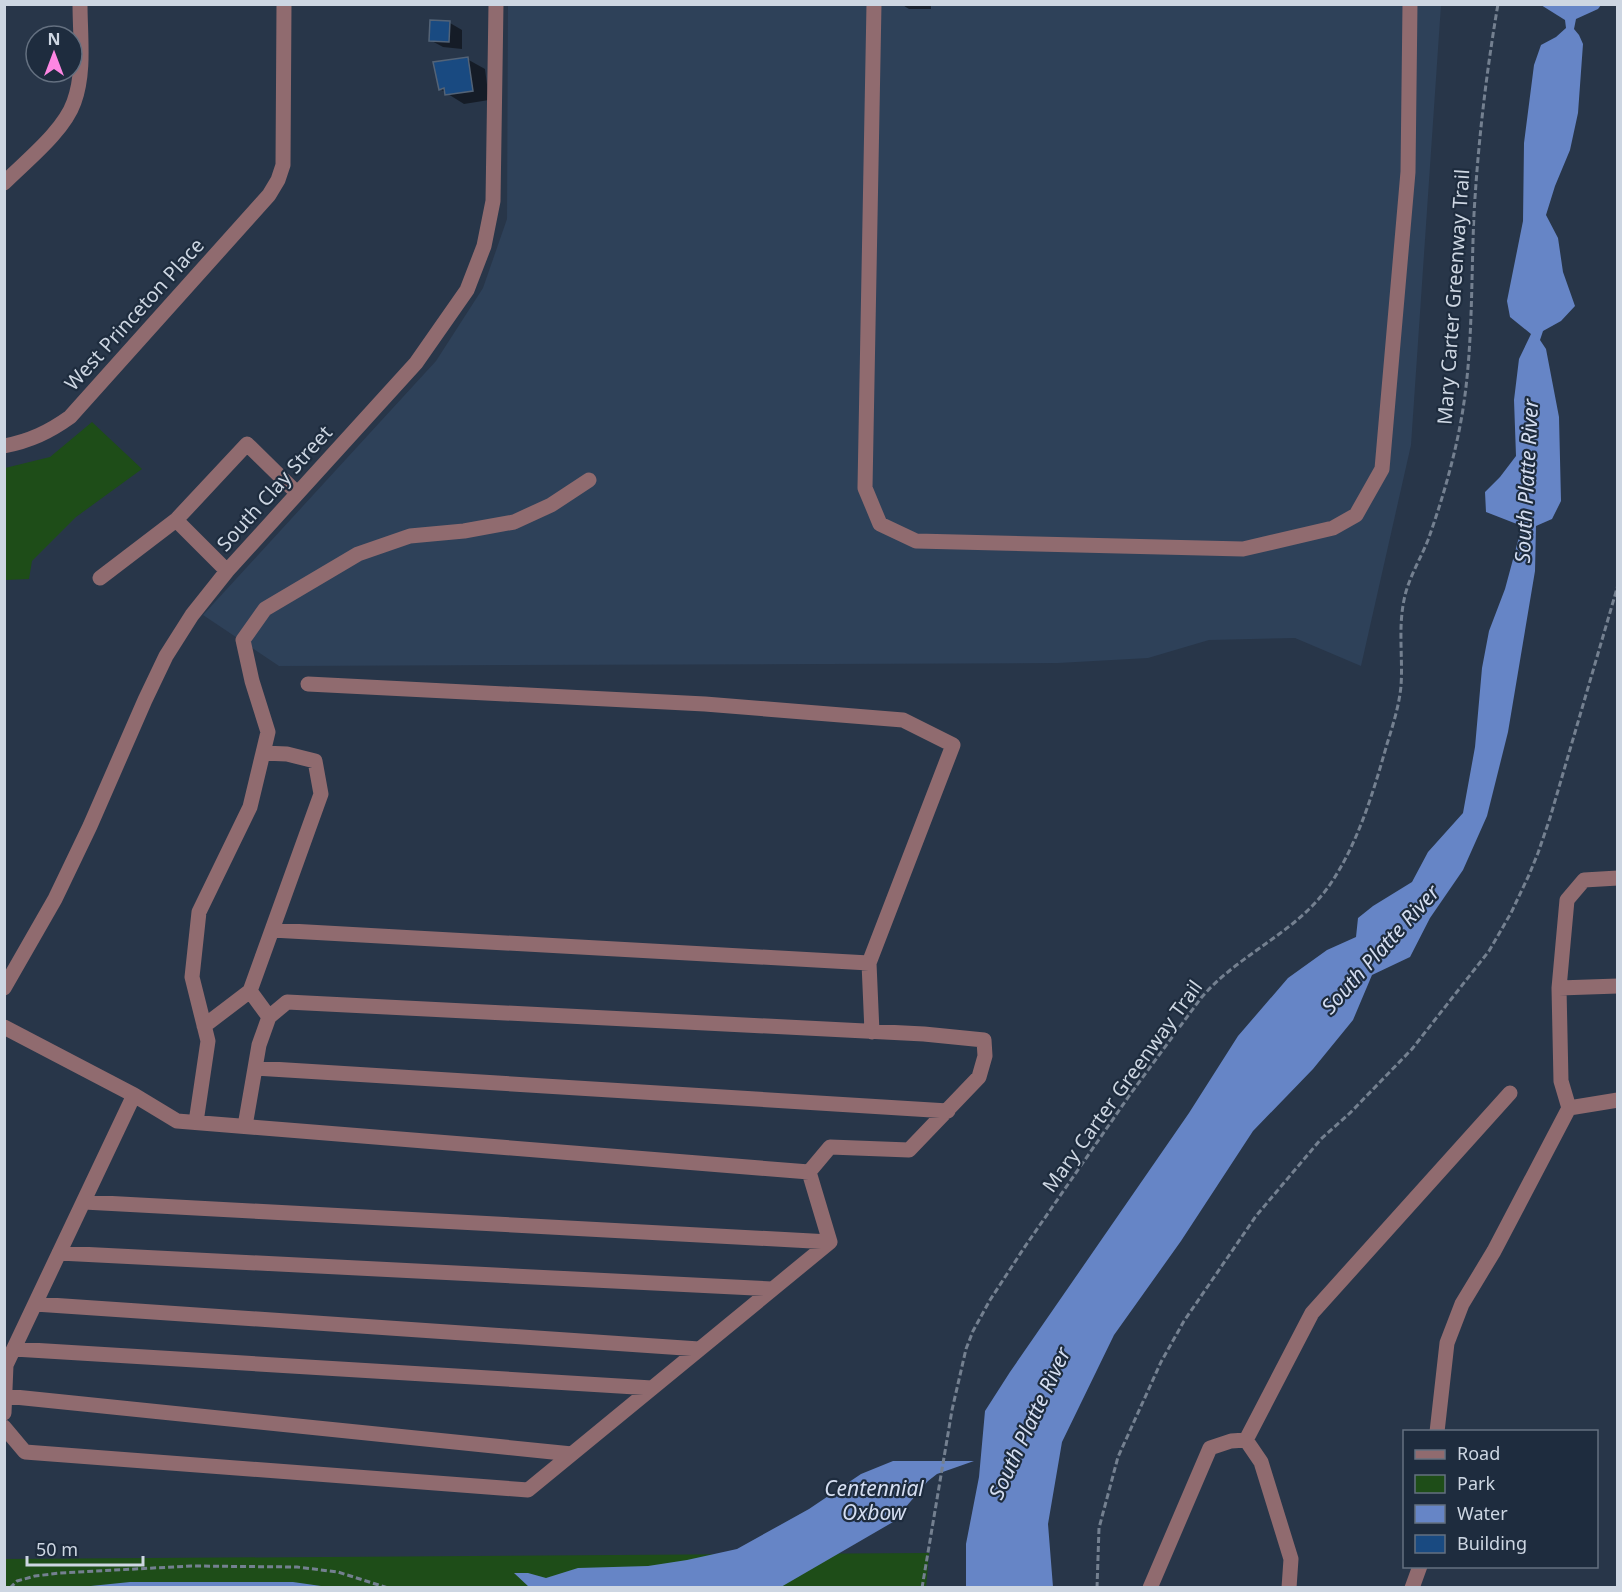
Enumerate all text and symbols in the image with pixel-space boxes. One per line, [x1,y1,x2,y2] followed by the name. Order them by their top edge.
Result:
[24,24,84,84] north arrow
[47,28,61,50] text: N
[1431,168,1475,426] street label: Mary Carter Greenway Trail
[58,232,210,396] street label: West Princeton Place
[1508,397,1544,564] water label: South Platte River
[210,419,338,557] street label: South Clay Street
[1315,877,1447,1019] water label: South Platte River
[1036,974,1208,1198] street label: Mary Carter Greenway Trail
[982,1341,1077,1503] water label: South Platte River
[1403,1430,1598,1568] legend
[1457,1441,1500,1465] text: Road
[1457,1471,1495,1495] text: Park
[824,1474,924,1526] water label: Centennial Oxbow
[1457,1501,1508,1525] text: Water
[27,1529,142,1567] scale bar
[1457,1531,1527,1555] text: Building
[36,1537,78,1561] text: 50 m

